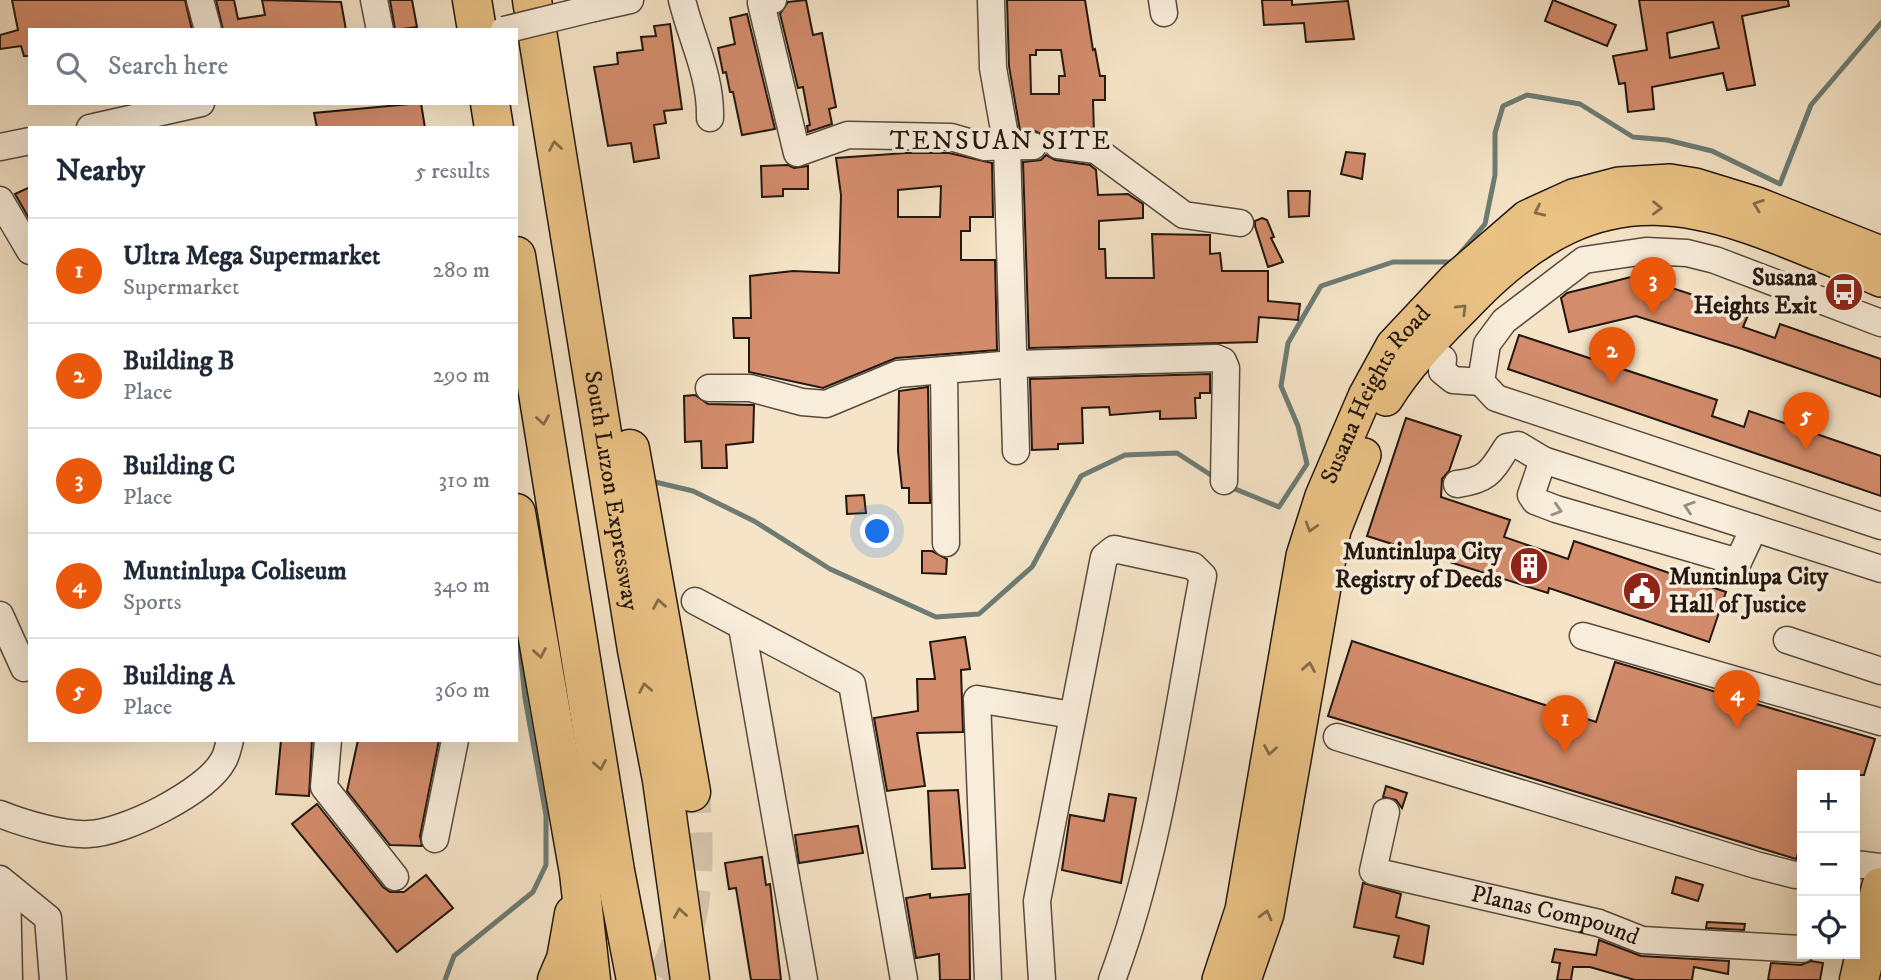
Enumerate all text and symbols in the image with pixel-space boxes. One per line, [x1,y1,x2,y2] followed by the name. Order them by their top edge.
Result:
[28,28,518,105] search box
[52,48,90,86] icon: search
[108,50,228,83] text: Search here
[890,125,1112,158] district label: TENSUAN SITE
[548,140,563,152] one-way arrow
[56,153,145,190] text: Nearby
[415,157,490,186] text: 5 results
[1753,199,1765,213] one-way arrow
[1653,200,1663,216] one-way arrow
[1534,203,1546,217] one-way arrow
[123,240,380,273] text: Ultra Mega Supermarket
[75,256,83,285] text: 1
[433,256,490,285] text: 280 m
[1630,257,1676,315] pin: 3
[1694,263,1818,321] place label: Susana Heights Exit
[1823,271,1865,313] bus stop icon: Susana Heights Exit
[123,273,239,302] text: Supermarket
[1314,299,1437,488] street label: Susana Heights Road
[1454,305,1466,317] one-way arrow
[1589,327,1635,385] pin: 2
[123,345,234,378] text: Building B
[73,361,85,390] text: 2
[433,361,490,390] text: 290 m
[577,369,645,613] street label: South Luzon Expressway
[123,378,172,407] text: Place
[1783,392,1829,450] pin: 5
[535,414,550,426] one-way arrow
[123,450,235,483] text: Building C
[75,466,83,495] text: 3
[438,466,490,495] text: 310 m
[123,483,172,512] text: Place
[1551,501,1563,516] one-way arrow
[1684,501,1696,516] one-way arrow
[860,514,894,548] your location
[1305,521,1320,533] one-way arrow
[1335,537,1503,595] place label: Muntinlupa City Registry of Deeds
[1508,545,1550,587] building icon: Muntinlupa City Registry of Deeds
[123,555,347,588] text: Muntinlupa Coliseum
[1669,562,1829,620] place label: Muntinlupa City Hall of Justice
[1621,570,1663,612] public building icon: Muntinlupa City Hall of Justice
[72,571,86,600] text: 4
[434,571,490,600] text: 340 m
[123,588,181,617] text: Sports
[652,598,667,610] one-way arrow
[532,647,547,659] one-way arrow
[123,660,235,693] text: Building A
[1301,661,1316,673] one-way arrow
[1714,670,1760,728] pin: 4
[73,676,85,705] text: 5
[435,676,490,705] text: 360 m
[638,682,653,694] one-way arrow
[123,693,172,722] text: Place
[1542,695,1588,753] pin: 1
[1263,744,1278,756] one-way arrow
[592,759,607,771] one-way arrow
[1797,770,1860,959] map controls
[1797,770,1860,833] button: +
[1797,833,1860,896] button: −
[1468,879,1644,952] street label: Planas Compound
[1797,896,1860,959] button: locate
[673,907,688,918] one-way arrow
[1258,910,1272,922] one-way arrow

